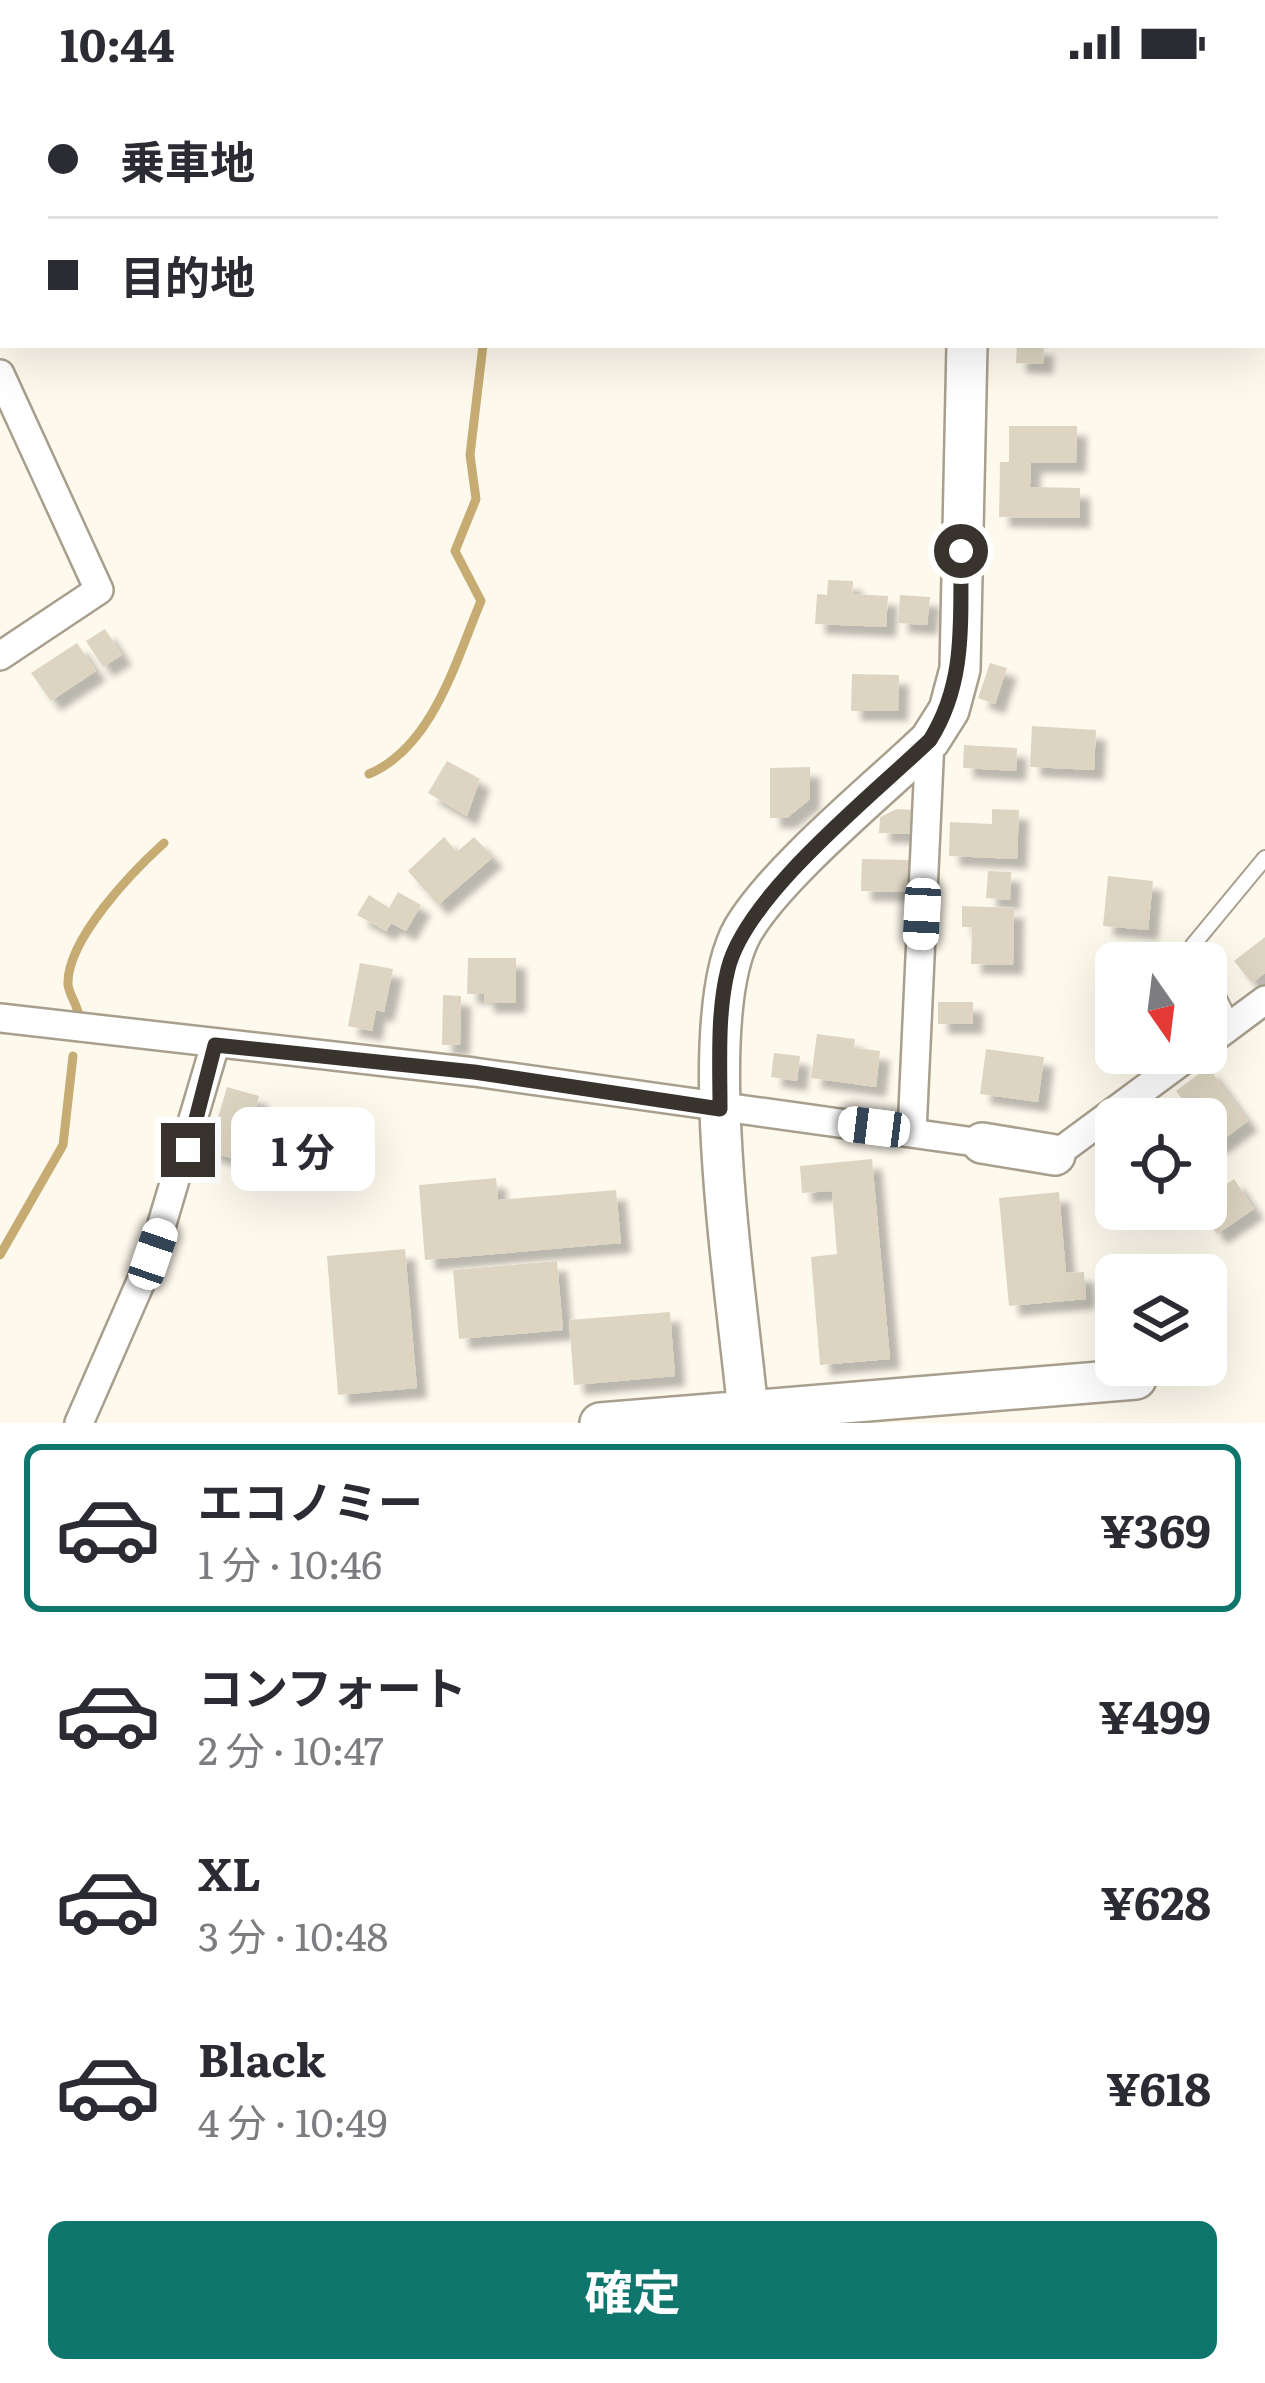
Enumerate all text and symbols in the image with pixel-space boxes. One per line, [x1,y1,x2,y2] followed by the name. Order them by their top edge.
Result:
[60,9,175,76] text: 10:44
[120,126,255,193] text: 乗車地
[120,241,255,308] text: 目的地
[934,524,988,578] route start
[902,877,942,951] car
[1095,942,1227,1074] north arrow
[1095,942,1227,1386] map controls
[1095,1098,1227,1230] button: locate
[836,1105,912,1149] car
[230,1108,374,1192] callout: 1 分
[272,1120,334,1178] text: 1 分
[161,1123,215,1177] route end
[124,1214,182,1294] car
[1095,1254,1227,1386] button: layers
[198,1466,423,1533] text: エコノミー
[54,1474,162,1582] icon: car
[1100,1495,1211,1562] text: ¥369
[198,1533,382,1591] text: 1 分 · 10:46
[198,1652,467,1719] text: コンフォート
[54,1660,162,1768] icon: car
[1098,1681,1211,1748] text: ¥499
[198,1719,384,1777] text: 2 分 · 10:47
[198,1838,261,1905] text: XL
[54,1846,162,1954] icon: car
[1100,1867,1211,1934] text: ¥628
[198,1905,388,1963] text: 3 分 · 10:48
[198,2024,326,2091] text: Black
[54,2032,162,2140] icon: car
[1106,2053,1211,2120] text: ¥618
[198,2091,387,2149] text: 4 分 · 10:49
[48,2221,1217,2359] button: 確定

